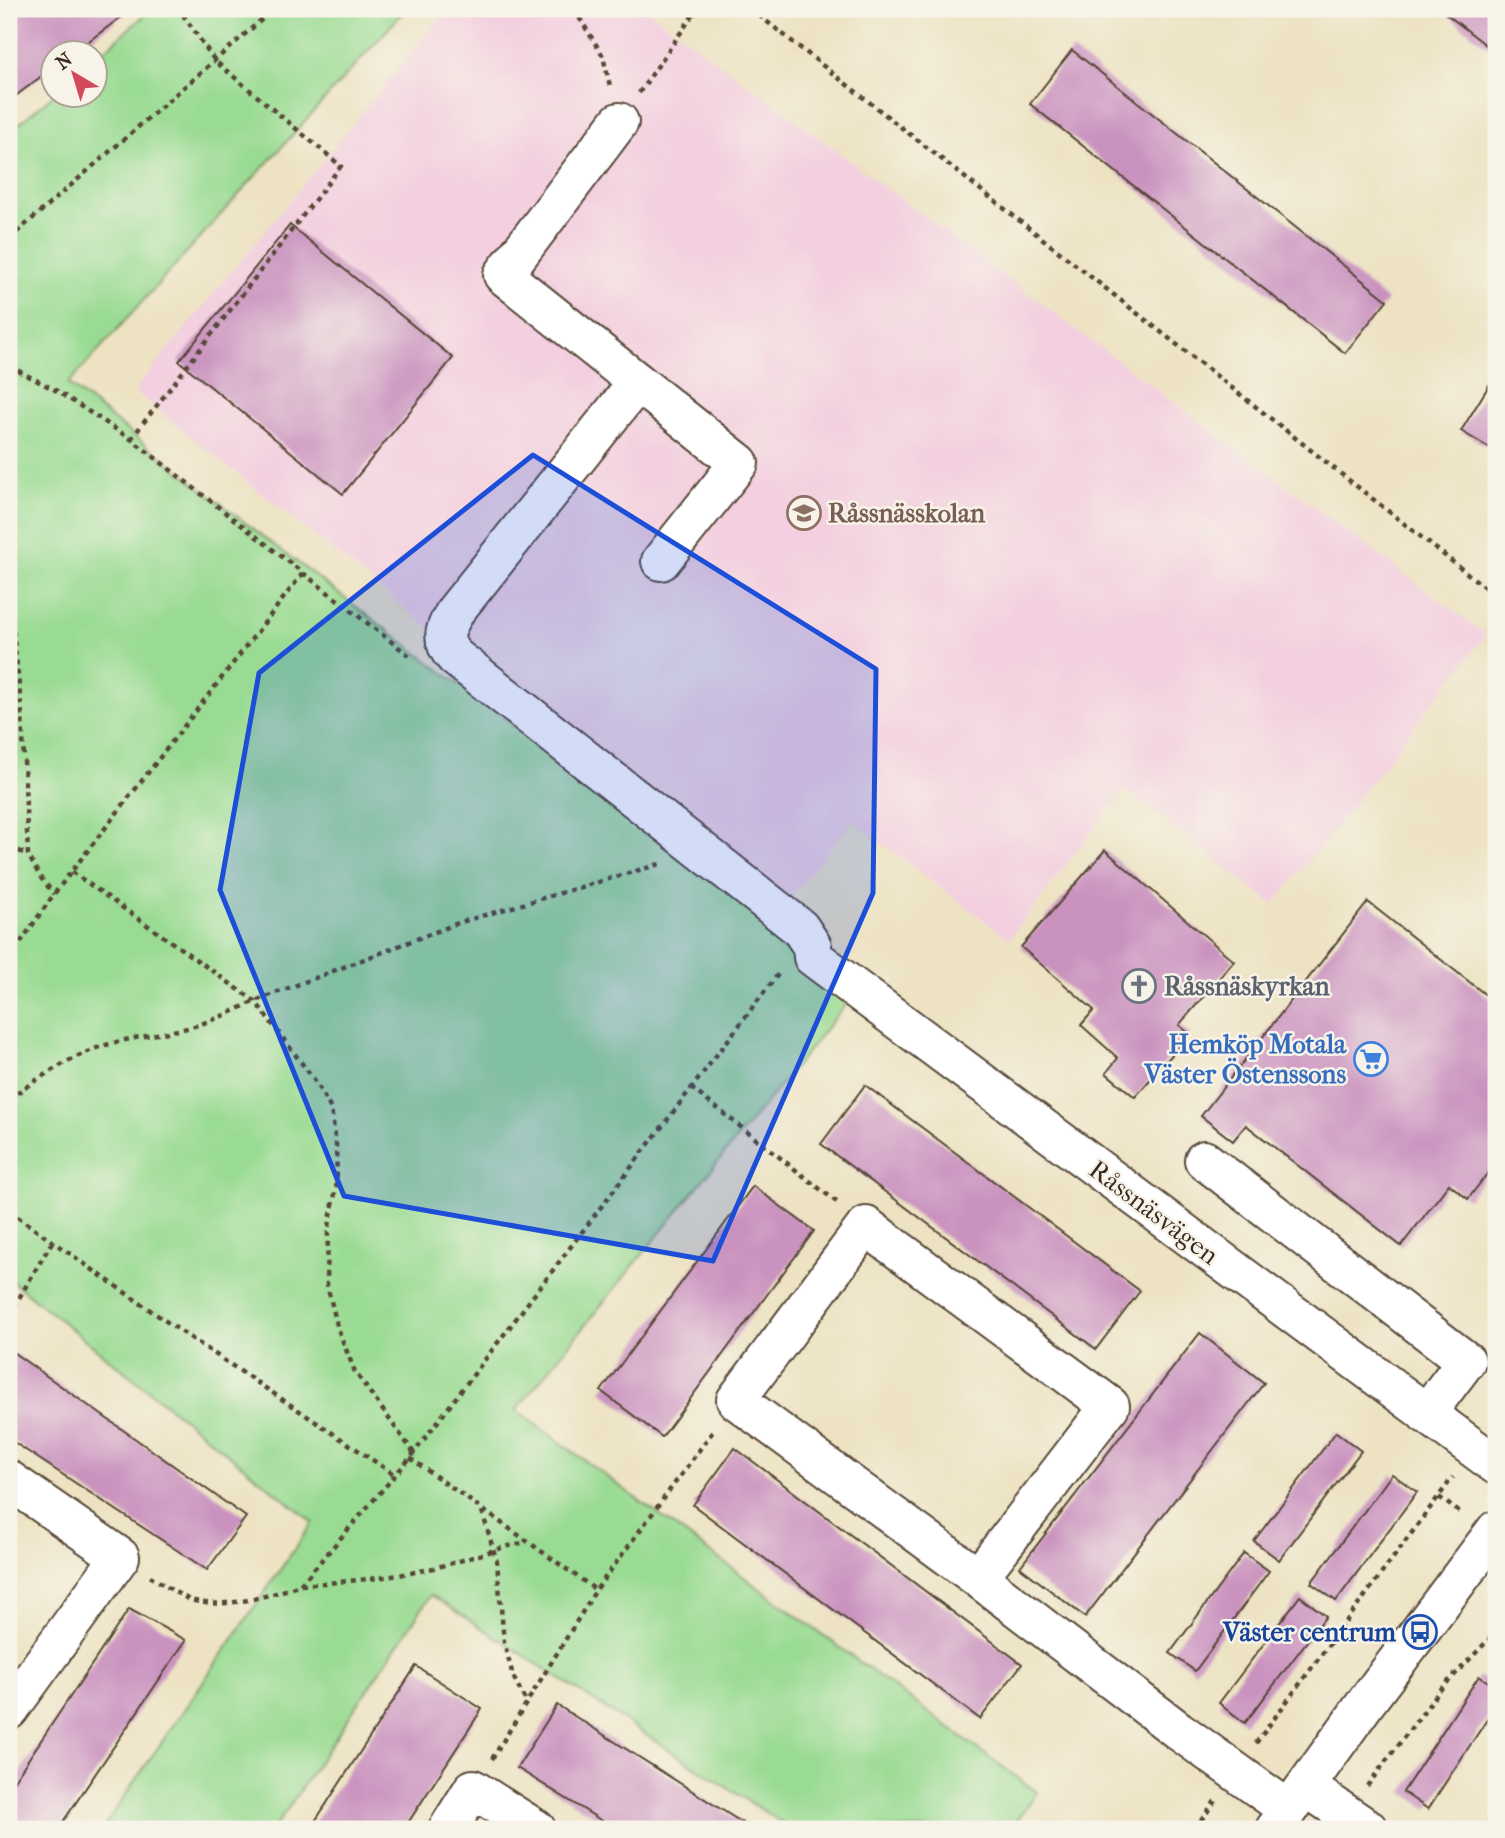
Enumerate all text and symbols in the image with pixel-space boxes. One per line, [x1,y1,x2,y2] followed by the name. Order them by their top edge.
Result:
[38,38,108,108] north arrow
[52,48,77,74] text: N
[785,494,823,532] school or university icon: Råssnässkolan
[828,498,986,529] place label: Råssnässkolan
[1120,967,1158,1005] church icon: Råssnäskyrkan
[1164,971,1331,1002] place label: Råssnäskyrkan
[1144,1029,1347,1090] place label: Hemköp Motala Väster Östenssons
[1352,1040,1390,1078] supermarket icon: Hemköp Motala Väster Östenssons
[1083,1154,1224,1271] street label: Råssnäsvägen
[1401,1613,1439,1651] bus stop icon: Väster centrum
[1222,1617,1396,1648] place label: Väster centrum

